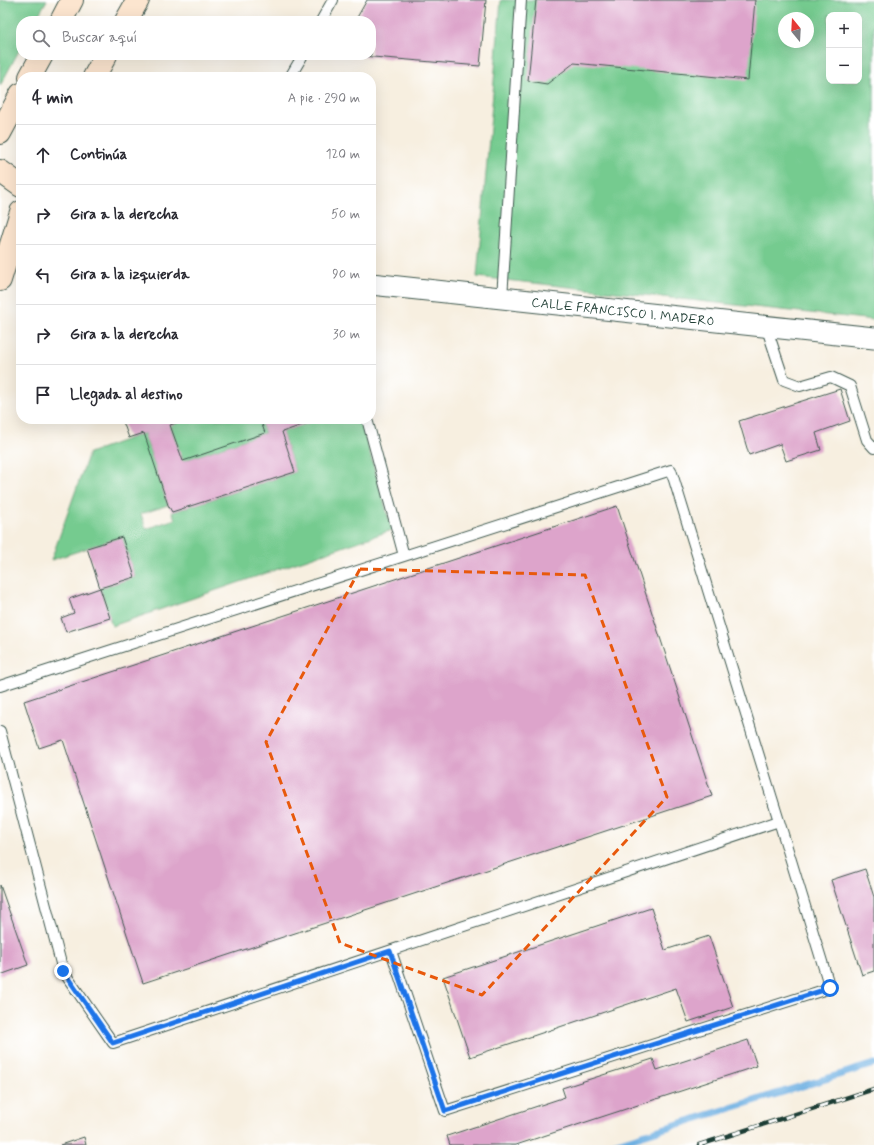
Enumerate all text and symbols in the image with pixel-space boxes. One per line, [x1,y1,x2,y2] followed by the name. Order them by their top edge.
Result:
[778,12,814,48] north arrow
[826,12,862,84] map controls
[826,12,862,48] button: +
[16,16,376,60] search box
[30,27,52,49] icon: search
[62,28,137,48] text: Buscar aquí
[826,48,862,84] button: −
[32,87,73,109] text: 4 min
[288,90,360,107] text: A pie · 290 m
[32,144,54,166] icon: ahead
[70,145,127,165] text: Continúa
[326,146,360,163] text: 120 m
[32,204,54,226] icon: right
[70,205,179,225] text: Gira a la derecha
[331,206,360,223] text: 50 m
[32,264,54,286] icon: left
[70,265,189,285] text: Gira a la izquierda
[332,266,360,283] text: 90 m
[531,294,715,331] street label: CALLE FRANCISCO I. MADERO
[32,324,54,346] icon: right
[70,325,179,345] text: Gira a la derecha
[333,326,360,343] text: 30 m
[32,384,54,406] icon: arrive
[70,385,183,405] text: Llegada al destino
[54,962,72,980] route end
[821,979,839,997] route start

